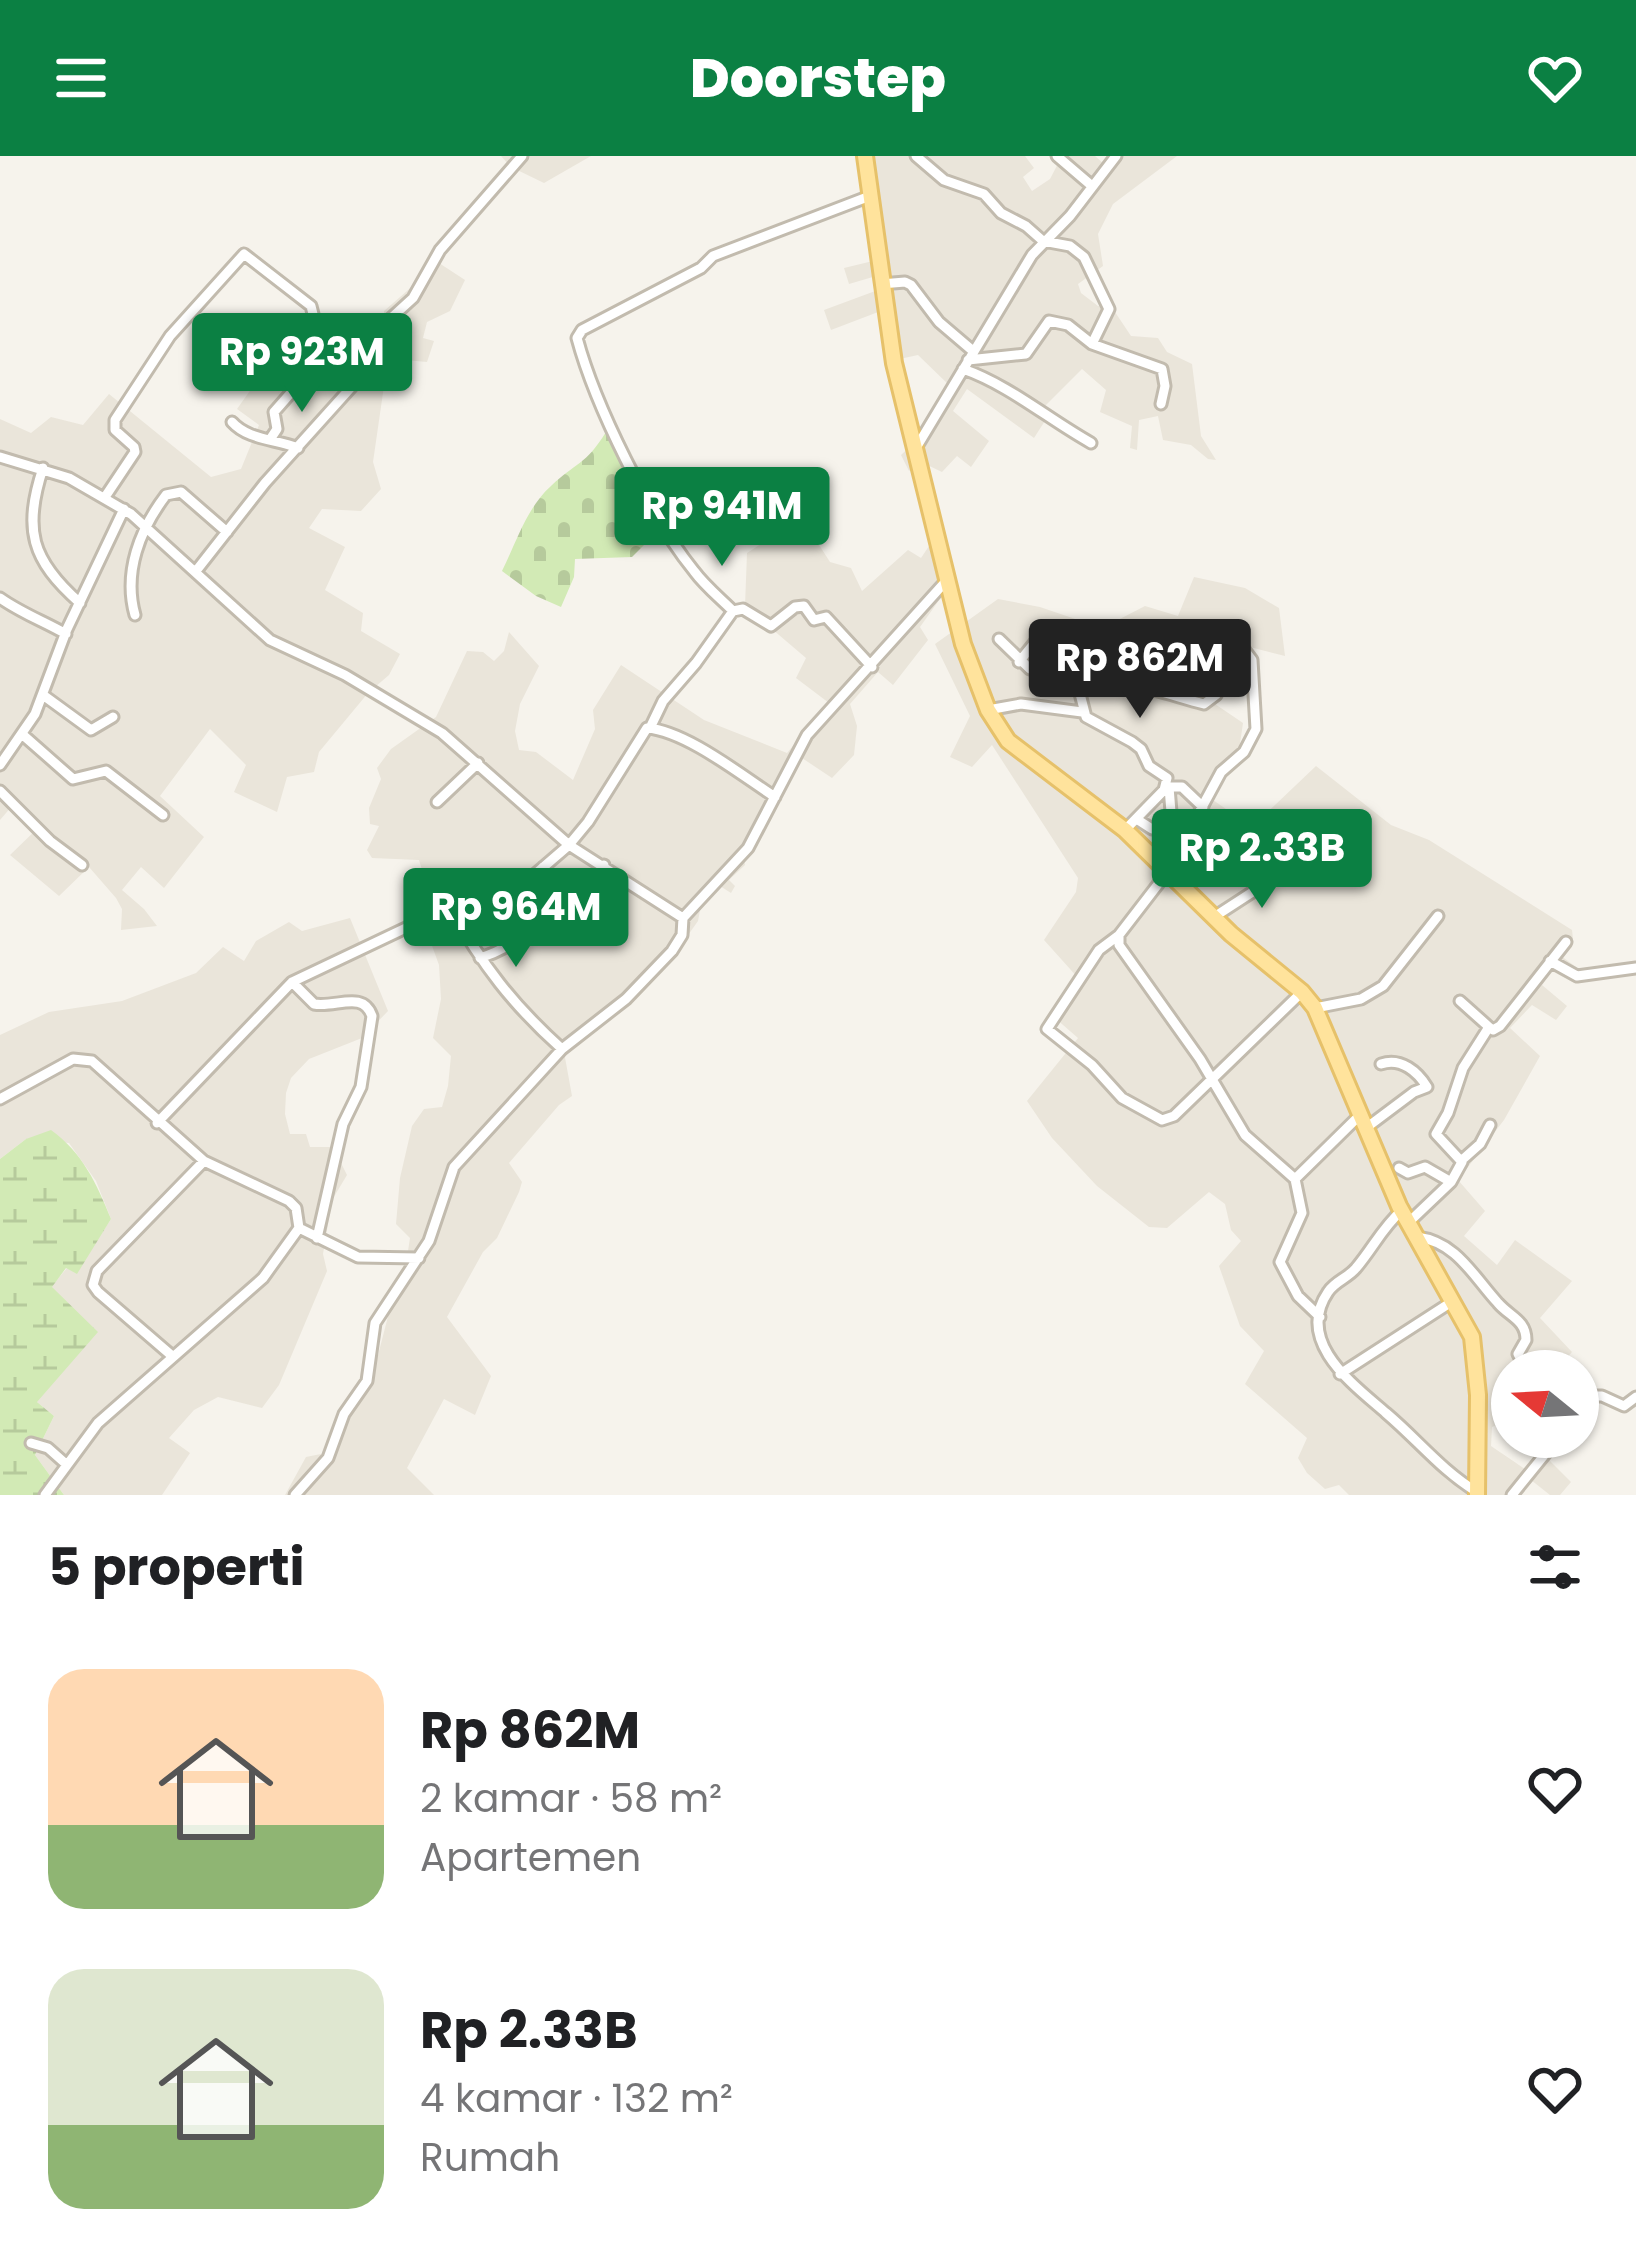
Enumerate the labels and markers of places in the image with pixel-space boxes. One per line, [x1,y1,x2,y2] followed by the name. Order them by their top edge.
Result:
[191,313,413,415] pin: Rp 923M
[611,467,833,569] pin: Rp 941M
[1029,619,1251,721] pin: Rp 862M
[1138,809,1386,911] pin: Rp 2.33B
[405,868,627,970] pin: Rp 964M

